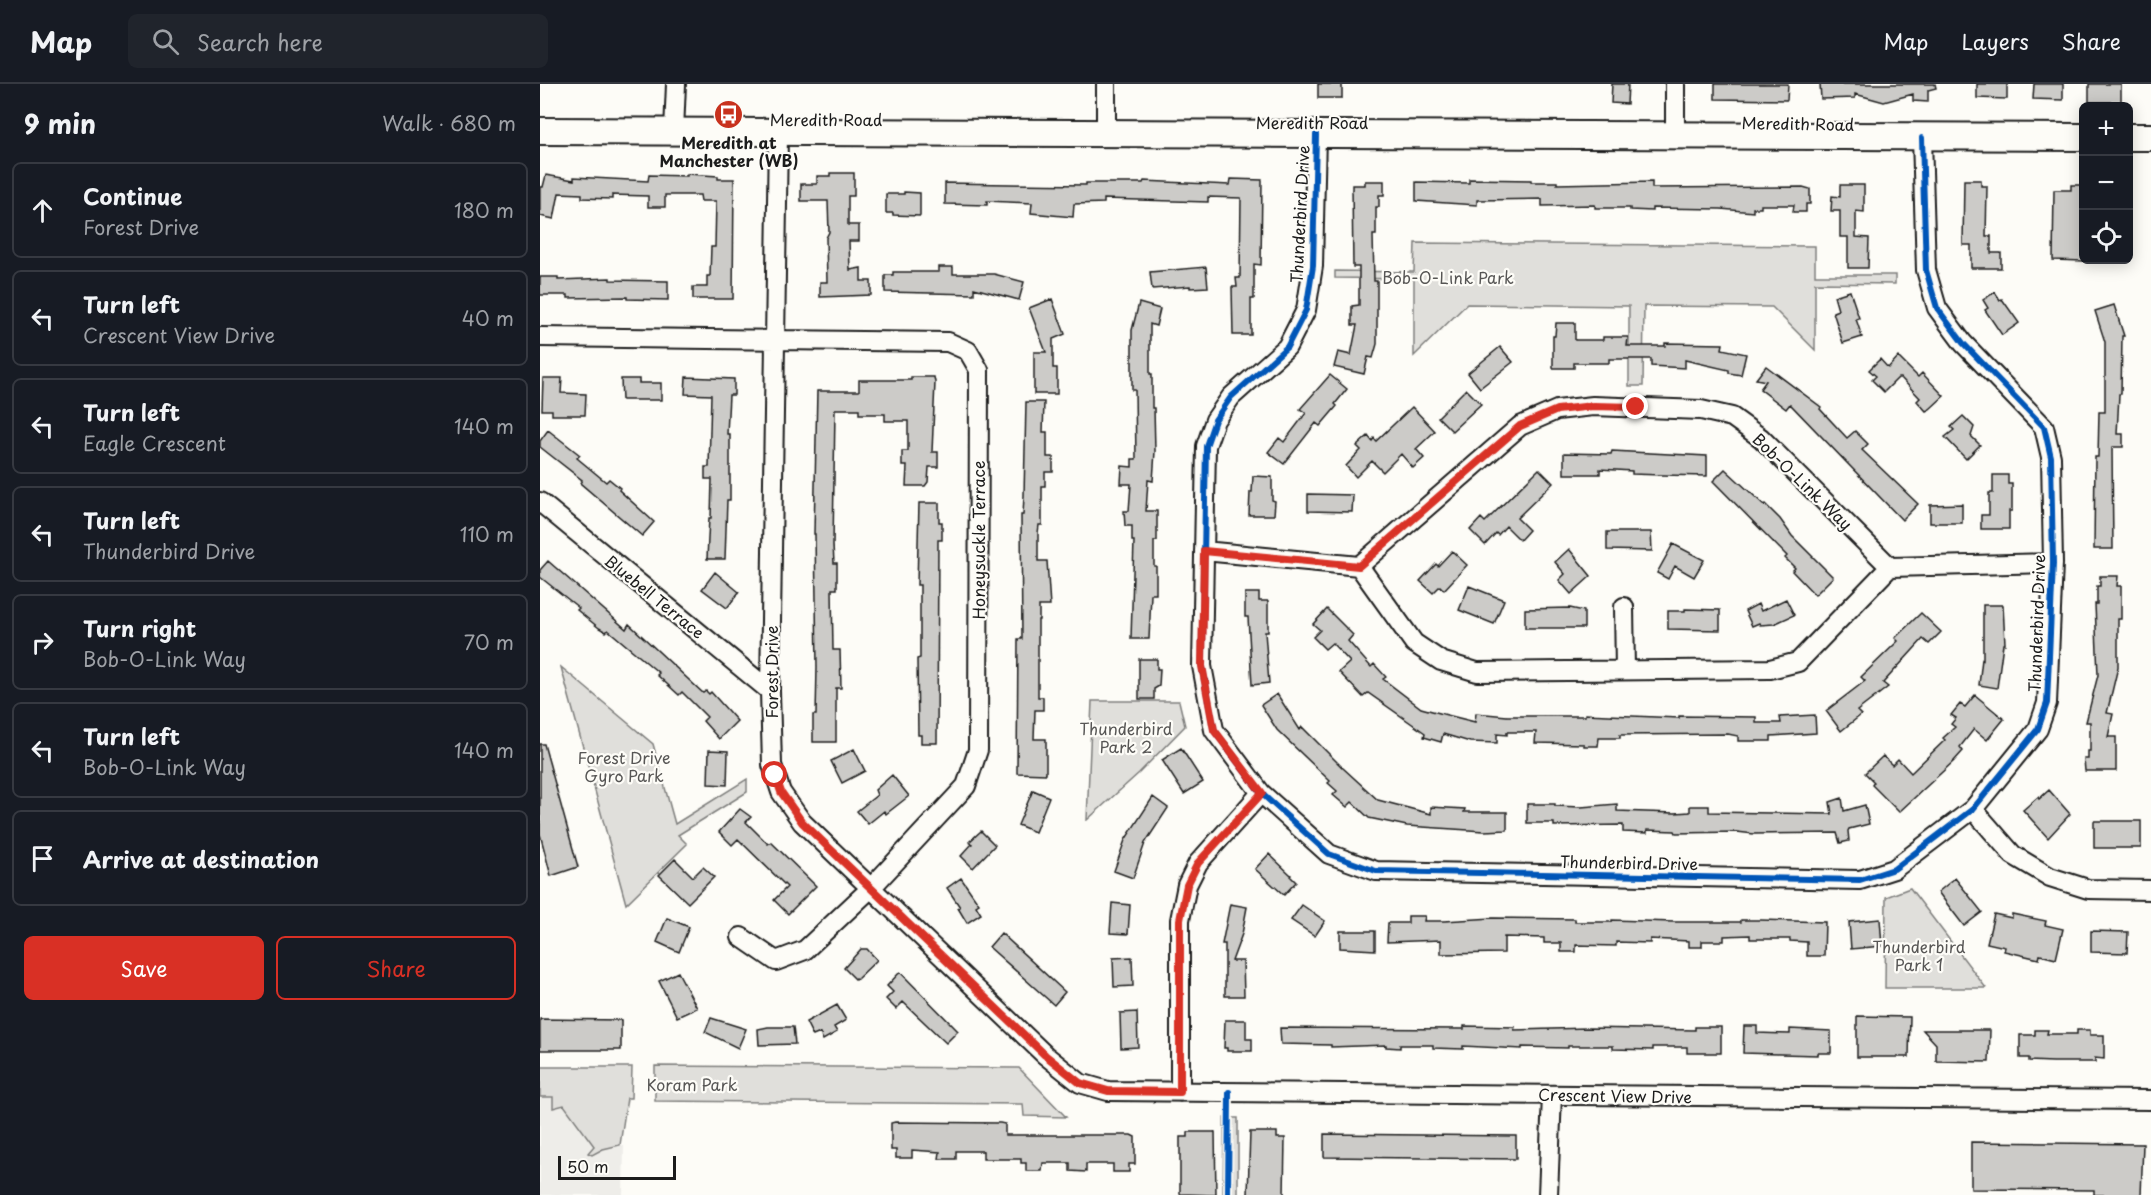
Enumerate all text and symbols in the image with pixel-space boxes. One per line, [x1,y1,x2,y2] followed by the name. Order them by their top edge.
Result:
[128,14,548,68] search box
[30,20,92,63] text: Map
[149,25,182,58] icon: search
[197,25,323,58] text: Search here
[1884,25,1928,57] text: Map
[1961,25,2029,57] text: Layers
[2062,25,2121,57] text: Share
[713,98,745,130] bus stop icon: Meredith at Manchester (WB)
[2079,102,2133,264] map controls
[2079,102,2133,156] button: +
[24,104,96,143] text: 9 min
[770,107,882,131] street label: Meredith Road
[382,108,516,138] text: Walk · 680 m
[1256,110,1368,134] street label: Meredith Road
[1741,110,1855,136] street label: Meredith Road
[659,130,799,172] place label: Meredith at Manchester (WB)
[1283,144,1315,284] street label: Thunderbird Drive
[2079,156,2133,210] button: −
[83,179,182,212] text: Continue
[26,194,59,227] icon: ahead
[454,195,514,225] text: 180 m
[2079,210,2133,264] button: locate
[83,212,199,242] text: Forest Drive
[1382,265,1514,289] park label: Bob-O-Link Park
[83,287,180,320] text: Turn left
[26,302,59,335] icon: left
[462,303,514,333] text: 40 m
[83,320,275,350] text: Crescent View Drive
[1622,393,1648,419] route end
[83,395,180,428] text: Turn left
[26,410,59,443] icon: left
[454,411,514,441] text: 140 m
[1748,427,1858,535] street label: Bob-O-Link Way
[83,428,226,458] text: Eagle Crescent
[966,461,990,619] street label: Honeysuckle Terrace
[83,503,180,536] text: Turn left
[26,518,59,551] icon: left
[460,519,514,549] text: 110 m
[83,536,256,566] text: Thunderbird Drive
[600,548,710,644] street label: Bluebell Terrace
[2022,553,2050,692] street label: Thunderbird Drive
[83,611,196,644] text: Turn right
[26,626,59,659] icon: right
[759,626,783,718] street label: Forest Drive
[464,627,514,657] text: 70 m
[83,644,246,674] text: Bob-O-Link Way
[1079,716,1173,758] park label: Thunderbird Park 2
[83,719,180,752] text: Turn left
[26,734,59,767] icon: left
[454,735,514,765] text: 140 m
[578,745,670,787] park label: Forest Drive Gyro Park
[83,752,246,782] text: Bob-O-Link Way
[761,761,787,787] route start
[26,842,59,875] icon: arrive
[83,842,319,875] text: Arrive at destination
[1560,849,1698,875] street label: Thunderbird Drive
[1872,934,1966,976] park label: Thunderbird Park 1
[24,936,264,1000] button: Save
[276,936,516,1000] button: Share
[647,1072,738,1096] park label: Koram Park
[1538,1082,1692,1108] street label: Crescent View Drive
[558,1153,676,1180] scale bar
[567,1154,608,1178] text: 50 m

